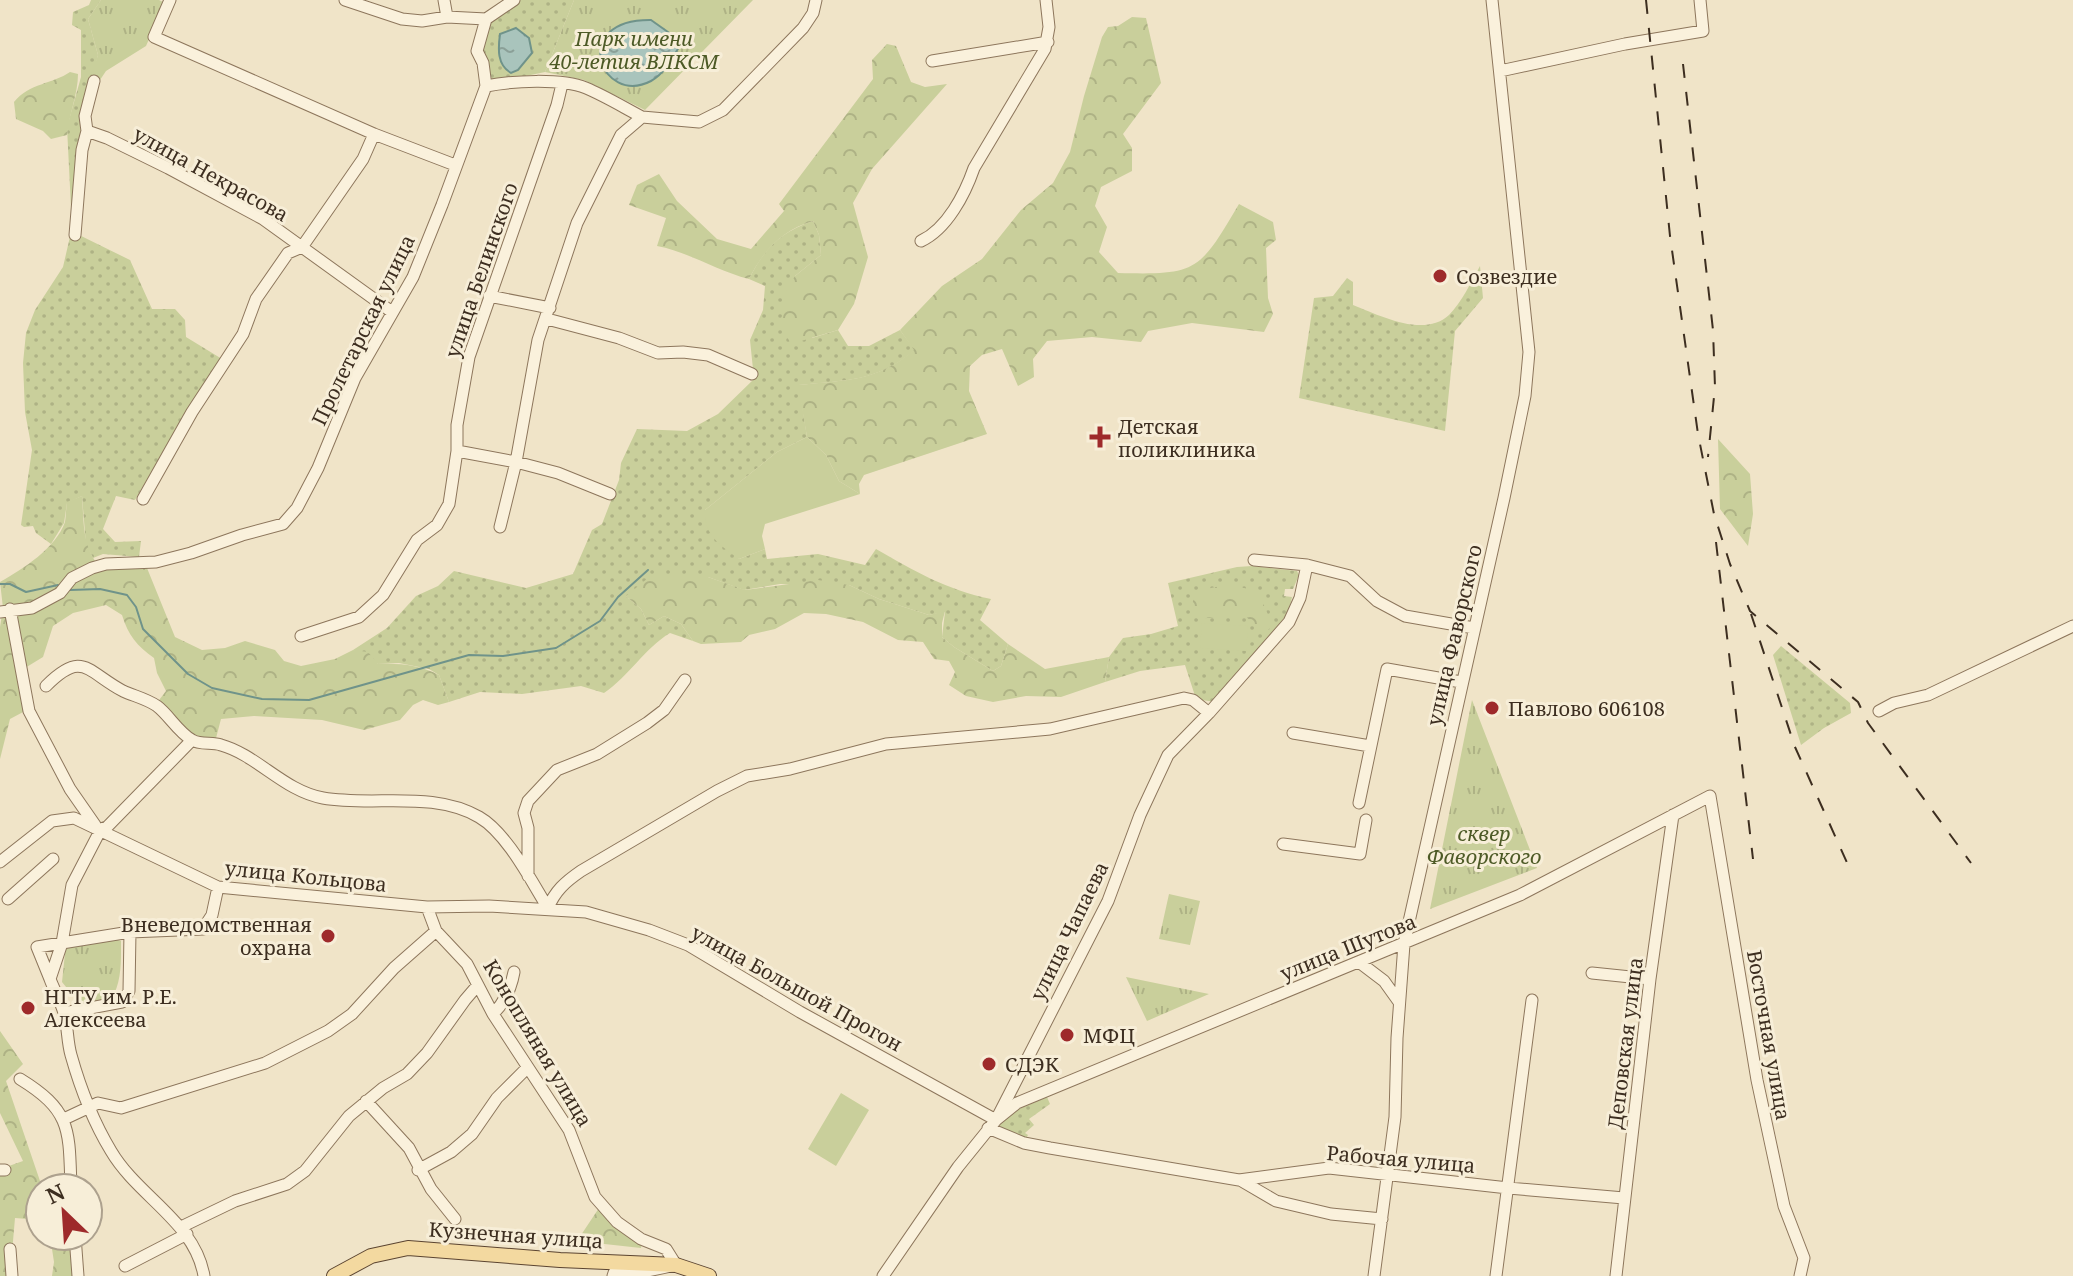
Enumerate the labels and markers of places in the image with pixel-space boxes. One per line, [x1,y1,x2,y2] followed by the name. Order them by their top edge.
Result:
[1456,263,1557,290] place label: Созвездие
[1431,267,1449,285] marker: Созвездие
[1118,413,1256,463] place label: Детская поликлиника
[1089,426,1111,448] marker: Детская поликлиника
[1508,695,1665,722] place label: Павлово 606108
[1483,699,1501,717] marker: Павлово 606108
[121,911,312,961] place label: Вневедомственная охрана
[319,927,337,945] marker: Вневедомственная охрана
[44,983,177,1033] place label: НГТУ им. Р.Е. Алексеева
[19,999,37,1017] marker: НГТУ им. Р.Е. Алексеева
[1083,1022,1135,1049] place label: МФЦ
[1058,1026,1076,1044] marker: МФЦ
[1005,1051,1060,1078] place label: СДЭК
[980,1055,998,1073] marker: СДЭК

